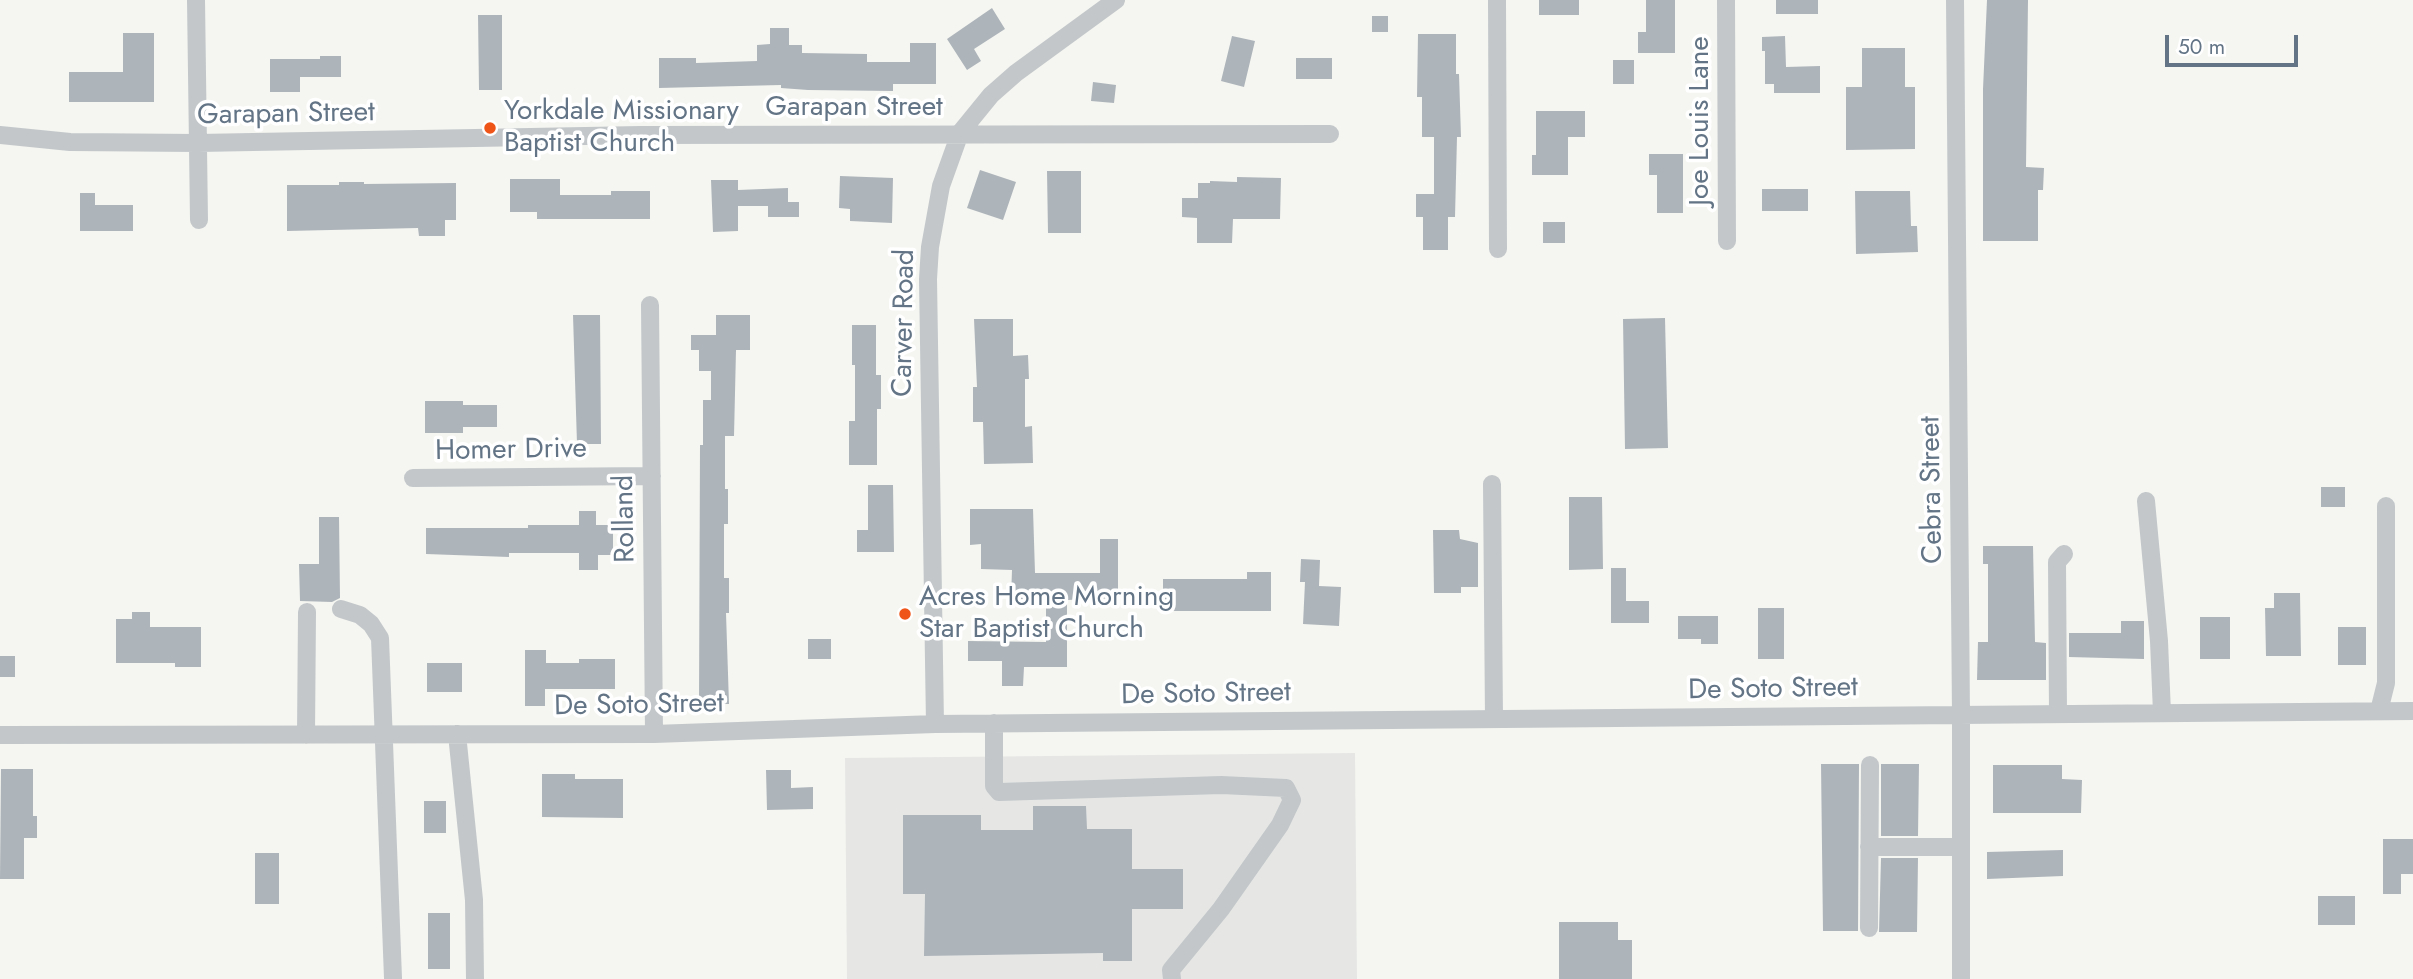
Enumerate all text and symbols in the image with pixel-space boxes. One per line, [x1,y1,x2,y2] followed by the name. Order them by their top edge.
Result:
[2168,21,2301,65] scale bar
[2178,32,2225,62] text: 50 m
[1684,36,1718,206] street label: Joe Louis Lane
[765,91,943,125] street label: Garapan Street
[504,95,739,161] place label: Yorkdale Missionary Baptist Church
[197,97,375,133] street label: Garapan Street
[482,120,498,136] marker: Yorkdale Missionary Baptist Church
[887,249,923,397] street label: Carver Road
[1915,416,1951,564] street label: Cebra Street
[435,433,587,469] street label: Homer Drive
[608,475,644,563] street label: Rolland
[919,581,1174,647] place label: Acres Home Morning Star Baptist Church
[897,606,913,622] marker: Acres Home Morning Star Baptist Church
[1688,672,1858,708] street label: De Soto Street
[1121,677,1291,713] street label: De Soto Street
[554,688,724,724] street label: De Soto Street

